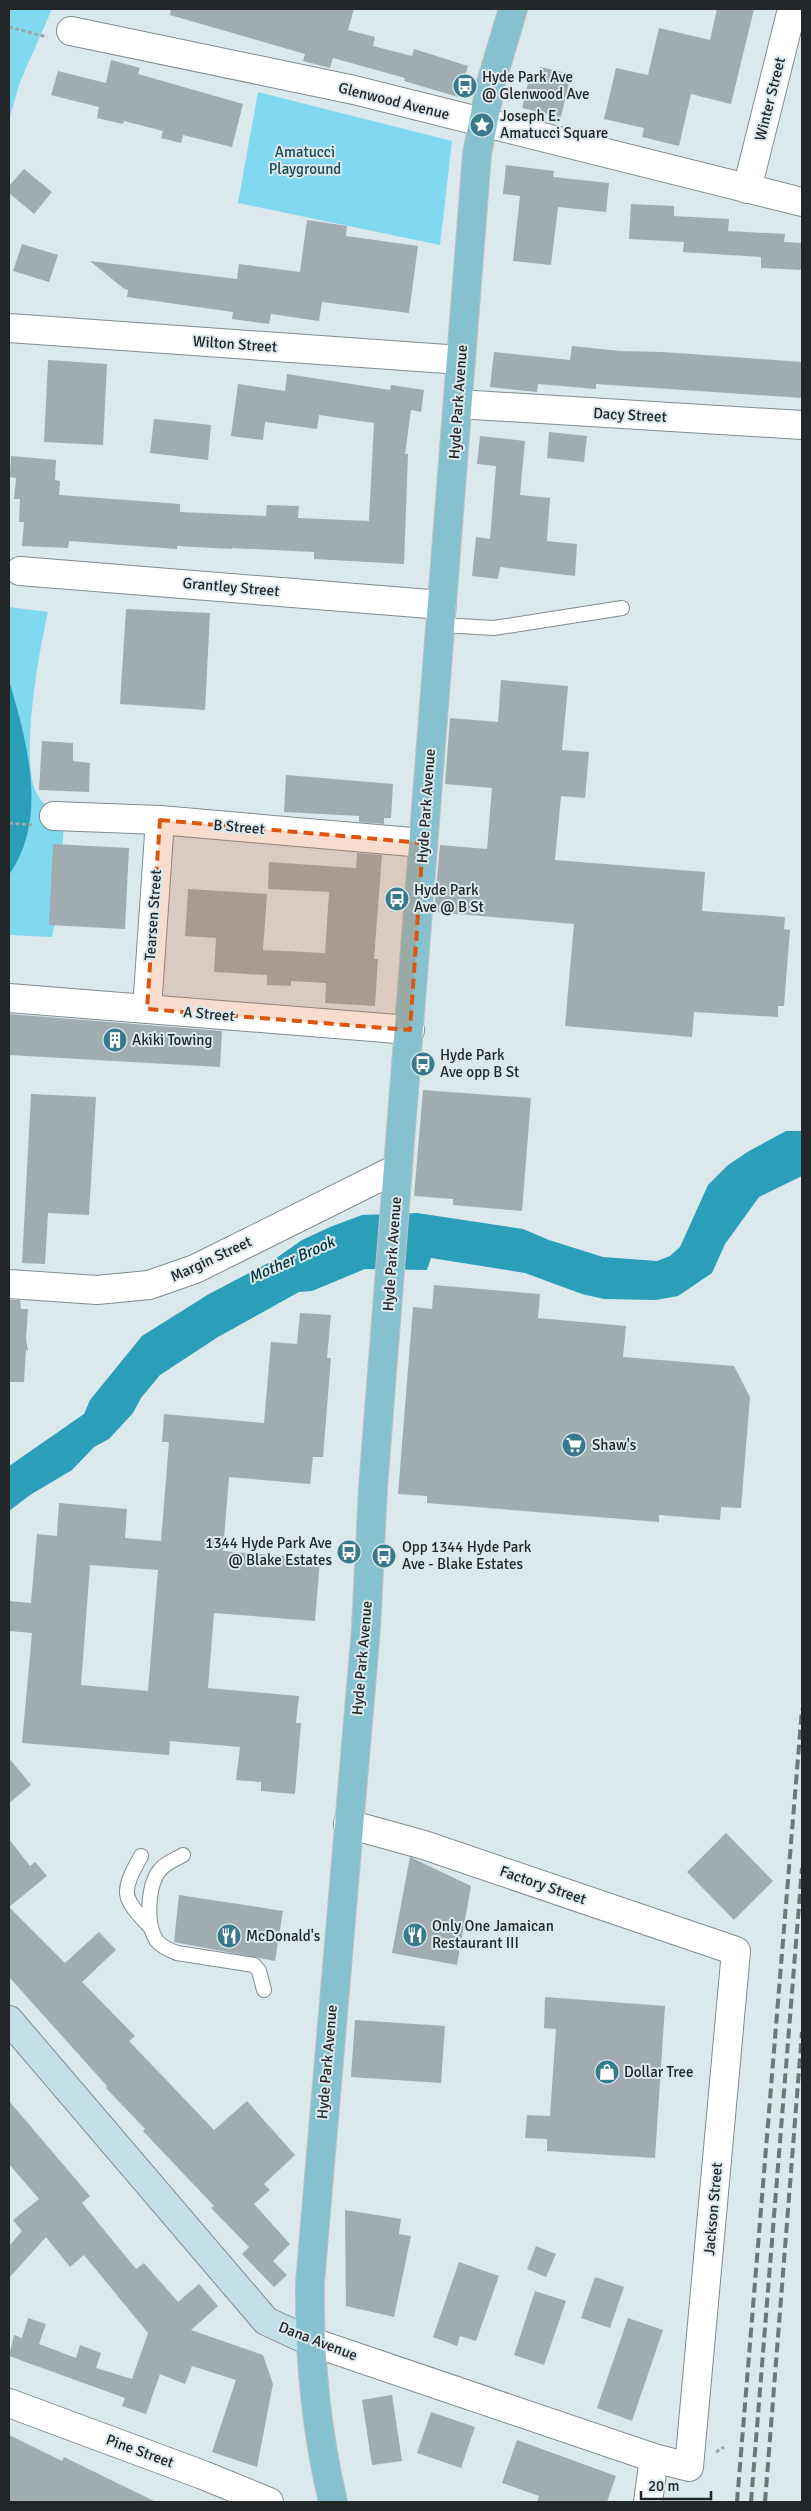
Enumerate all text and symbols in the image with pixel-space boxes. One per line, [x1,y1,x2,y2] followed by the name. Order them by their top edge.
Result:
[751,55,789,143] street label: Winter Street
[482,68,589,103] place label: Hyde Park Ave @ Glenwood Ave
[452,73,478,99] bus stop icon: Hyde Park Ave @ Glenwood Ave
[337,79,451,123] street label: Glenwood Avenue
[500,107,608,142] place label: Joseph E. Amatucci Square
[469,112,495,138] place icon: Joseph E. Amatucci Square
[269,143,341,178] park label: Amatucci Playground
[192,332,278,356] street label: Wilton Street
[445,344,471,460] street label: Hyde Park Avenue
[593,404,667,426] street label: Dacy Street
[182,574,280,600] street label: Grantley Street
[413,748,439,864] street label: Hyde Park Avenue
[213,816,265,838] street label: B Street
[141,869,165,961] street label: Tearsen Street
[414,881,484,916] place label: Hyde Park Ave @ B St
[384,886,410,912] bus stop icon: Hyde Park Ave @ B St
[183,1003,235,1025] street label: A Street
[102,1027,128,1053] building icon: Akiki Towing
[132,1031,213,1049] place label: Akiki Towing
[440,1046,519,1081] place label: Hyde Park Ave opp B St
[410,1051,436,1077] bus stop icon: Hyde Park Ave opp B St
[379,1196,405,1312] street label: Hyde Park Avenue
[245,1231,340,1288] water label: Mother Brook
[167,1232,255,1286] street label: Margin Street
[561,1432,587,1458] supermarket icon: Shaw's
[592,1436,637,1454] place label: Shaw's
[205,1534,332,1569] place label: 1344 Hyde Park Ave @ Blake Estates
[402,1538,532,1573] place label: Opp 1344 Hyde Park Ave - Blake Estates
[336,1539,362,1565] bus stop icon: 1344 Hyde Park Ave @ Blake Estates
[371,1543,397,1569] bus stop icon: Opp 1344 Hyde Park Ave - Blake Estates
[348,1600,376,1716] street label: Hyde Park Avenue
[497,1862,589,1908] street label: Factory Street
[432,1917,554,1952] place label: Only One Jamaican Restaurant III
[402,1922,428,1948] restaurant icon: Only One Jamaican Restaurant III
[216,1923,242,1949] restaurant icon: McDonald's
[246,1927,321,1945] place label: McDonald's
[313,2004,341,2120] street label: Hyde Park Avenue
[594,2059,620,2085] shop icon: Dollar Tree
[624,2063,694,2081] place label: Dollar Tree
[700,2162,726,2256] street label: Jackson Street
[276,2318,360,2364] street label: Dana Avenue
[104,2430,176,2472] street label: Pine Street
[641,2468,711,2500] scale bar
[648,2477,679,2495] text: 20 m

